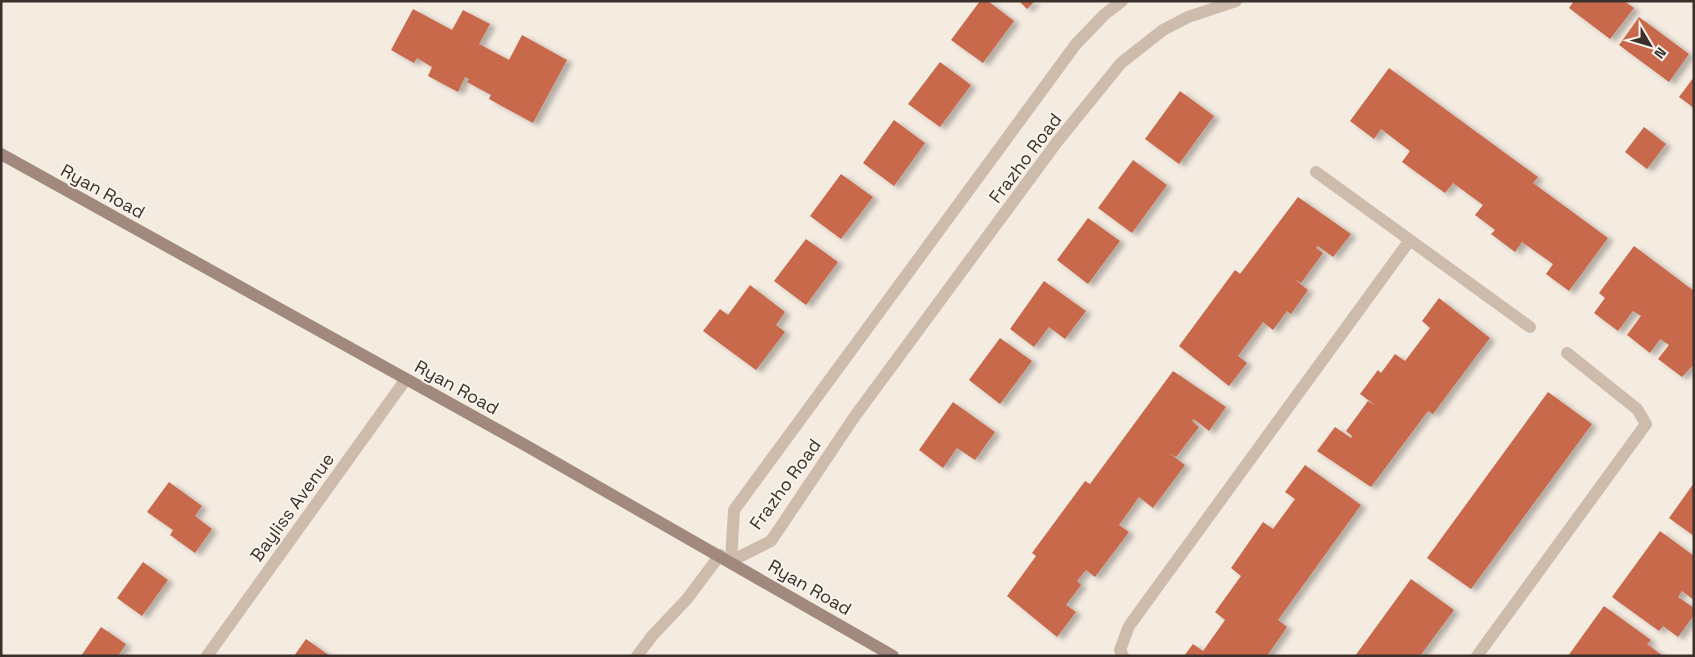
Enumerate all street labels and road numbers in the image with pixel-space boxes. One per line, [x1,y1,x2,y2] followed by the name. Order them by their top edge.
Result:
[984,108,1066,208] street label: Frazho Road
[57,159,149,223] street label: Ryan Road
[411,355,503,419] street label: Ryan Road
[744,434,826,534] street label: Frazho Road
[245,448,339,566] street label: Bayliss Avenue
[764,554,856,620] street label: Ryan Road

